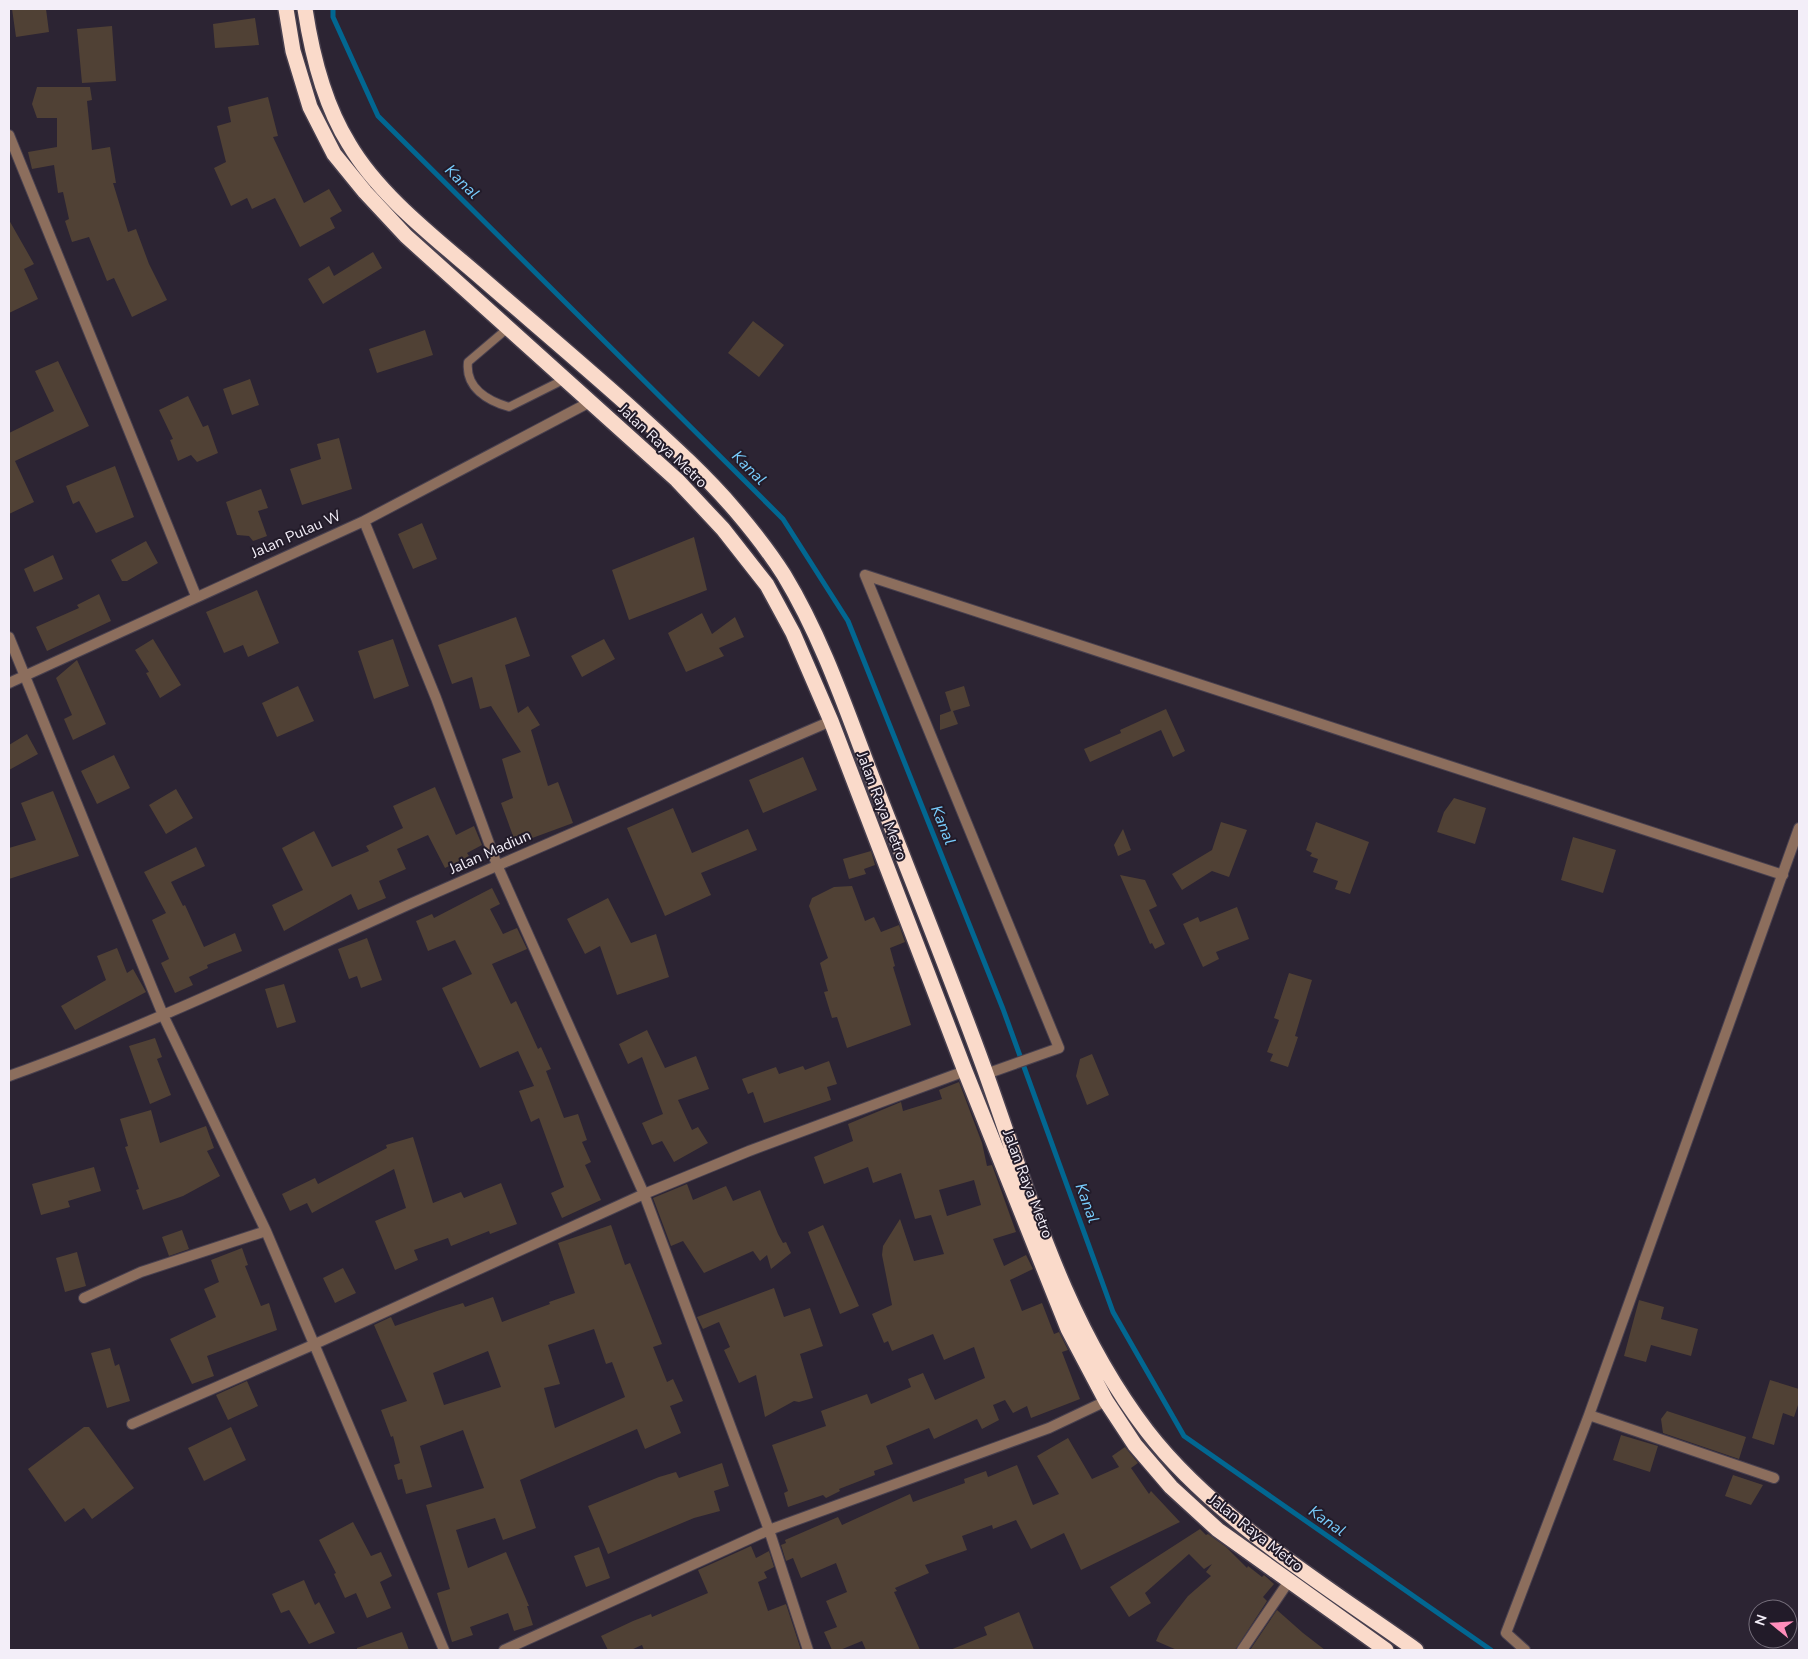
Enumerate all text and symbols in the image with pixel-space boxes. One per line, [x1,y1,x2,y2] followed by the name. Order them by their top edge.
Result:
[440,160,484,204] water label: Kanal
[614,399,712,492] street label: Jalan Raya Metro
[727,446,771,490] water label: Kanal
[247,505,345,563] street label: Jalan Pulau W
[852,748,912,863] street label: Jalan Raya Metro
[925,802,961,848] water label: Kanal
[445,825,534,879] street label: Jalan Madiun
[998,1126,1058,1241] street label: Jalan Raya Metro
[1070,1180,1104,1226] water label: Kanal
[1204,1489,1307,1576] street label: Jalan Raya Metro
[1304,1500,1350,1542] water label: Kanal
[1748,1599,1798,1649] north arrow
[1750,1612,1772,1628] text: N

